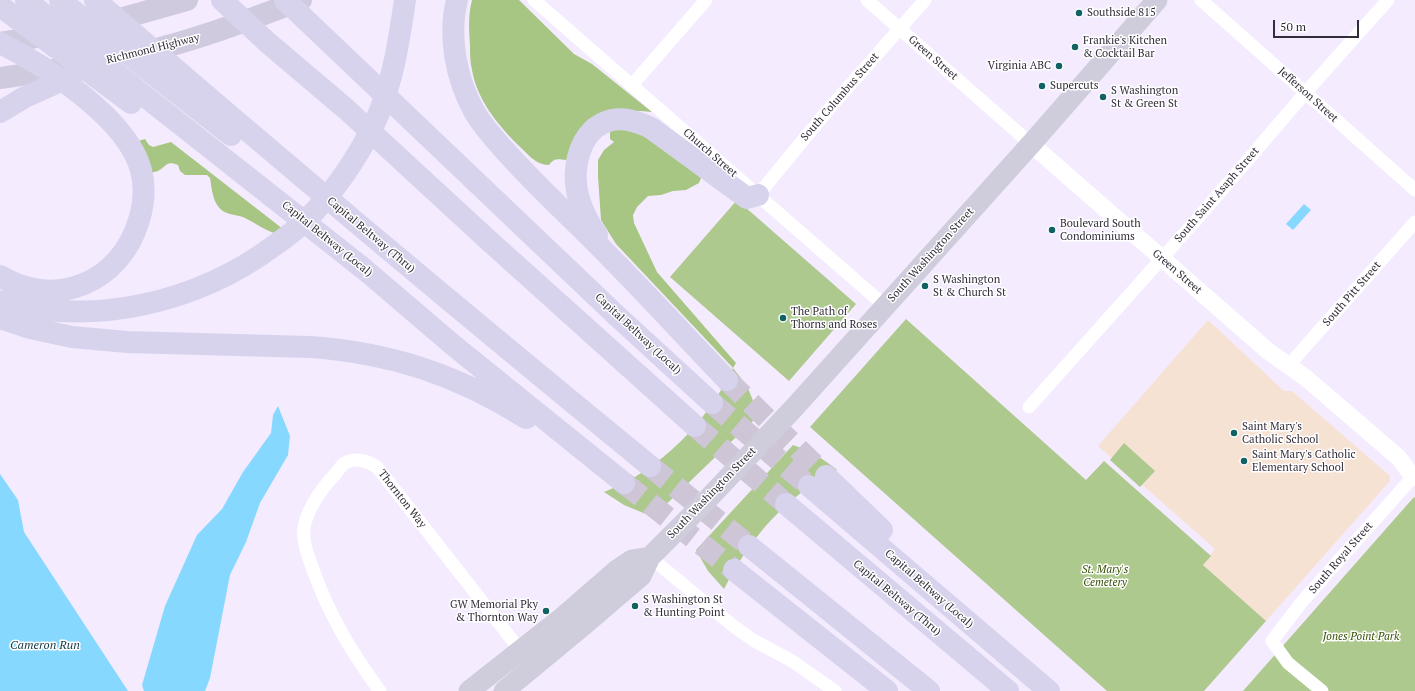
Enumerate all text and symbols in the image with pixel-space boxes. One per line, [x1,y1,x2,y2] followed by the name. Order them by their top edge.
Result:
[1087,6,1156,20] place label: Southside 815
[1074,8,1084,18] marker: Southside 815
[1275,12,1361,38] scale bar
[1280,19,1306,34] text: 50 m
[105,31,201,67] street label: Richmond Highway
[905,33,961,83] street label: Green Street
[1083,34,1167,60] place label: Frankie's Kitchen & Cocktail Bar
[1070,42,1080,52] marker: Frankie's Kitchen & Cocktail Bar
[798,50,882,144] street label: South Columbus Street
[987,59,1051,73] place label: Virginia ABC
[1054,61,1064,71] marker: Virginia ABC
[1275,65,1341,125] street label: Jefferson Street
[1050,79,1098,93] place label: Supercuts
[1037,81,1047,91] marker: Supercuts
[1111,84,1178,110] place label: S Washington St & Green St
[1098,92,1108,102] marker: S Washington St & Green St
[680,126,740,180] street label: Church Street
[1172,145,1262,245] street label: South Saint Asaph Street
[324,194,418,276] street label: Capital Beltway (Thru)
[279,198,375,280] street label: Capital Beltway (Local)
[885,205,977,305] street label: South Washington Street
[1060,217,1141,243] place label: Boulevard South Condominiums
[1047,225,1057,235] marker: Boulevard South Condominiums
[1149,247,1205,297] street label: Green Street
[1320,259,1384,329] street label: South Pitt Street
[933,273,1006,299] place label: S Washington St & Church St
[920,281,930,291] marker: S Washington St & Church St
[592,291,684,377] street label: Capital Beltway (Local)
[791,305,877,331] place label: The Path of Thorns and Roses
[778,313,788,323] marker: The Path of Thorns and Roses
[1242,420,1319,446] place label: Saint Mary's Catholic School
[1229,428,1239,438] marker: Saint Mary's Catholic School
[665,444,759,542] street label: South Washington Street
[1252,448,1356,474] place label: Saint Mary's Catholic Elementary School
[1239,456,1249,466] marker: Saint Mary's Catholic Elementary School
[375,467,429,531] street label: Thornton Way
[1306,519,1376,597] street label: South Royal Street
[882,547,976,631] street label: Capital Beltway (Local)
[850,557,944,639] street label: Capital Beltway (Thru)
[1082,563,1128,589] park label: St. Mary's Cemetery
[643,593,725,619] place label: S Washington St & Hunting Point
[450,598,538,624] place label: GW Memorial Pky & Thornton Way
[630,601,640,611] marker: S Washington St & Hunting Point
[541,606,551,616] marker: GW Memorial Pky & Thornton Way
[1323,630,1399,644] park label: Jones Point Park
[10,639,80,653] water label: Cameron Run

